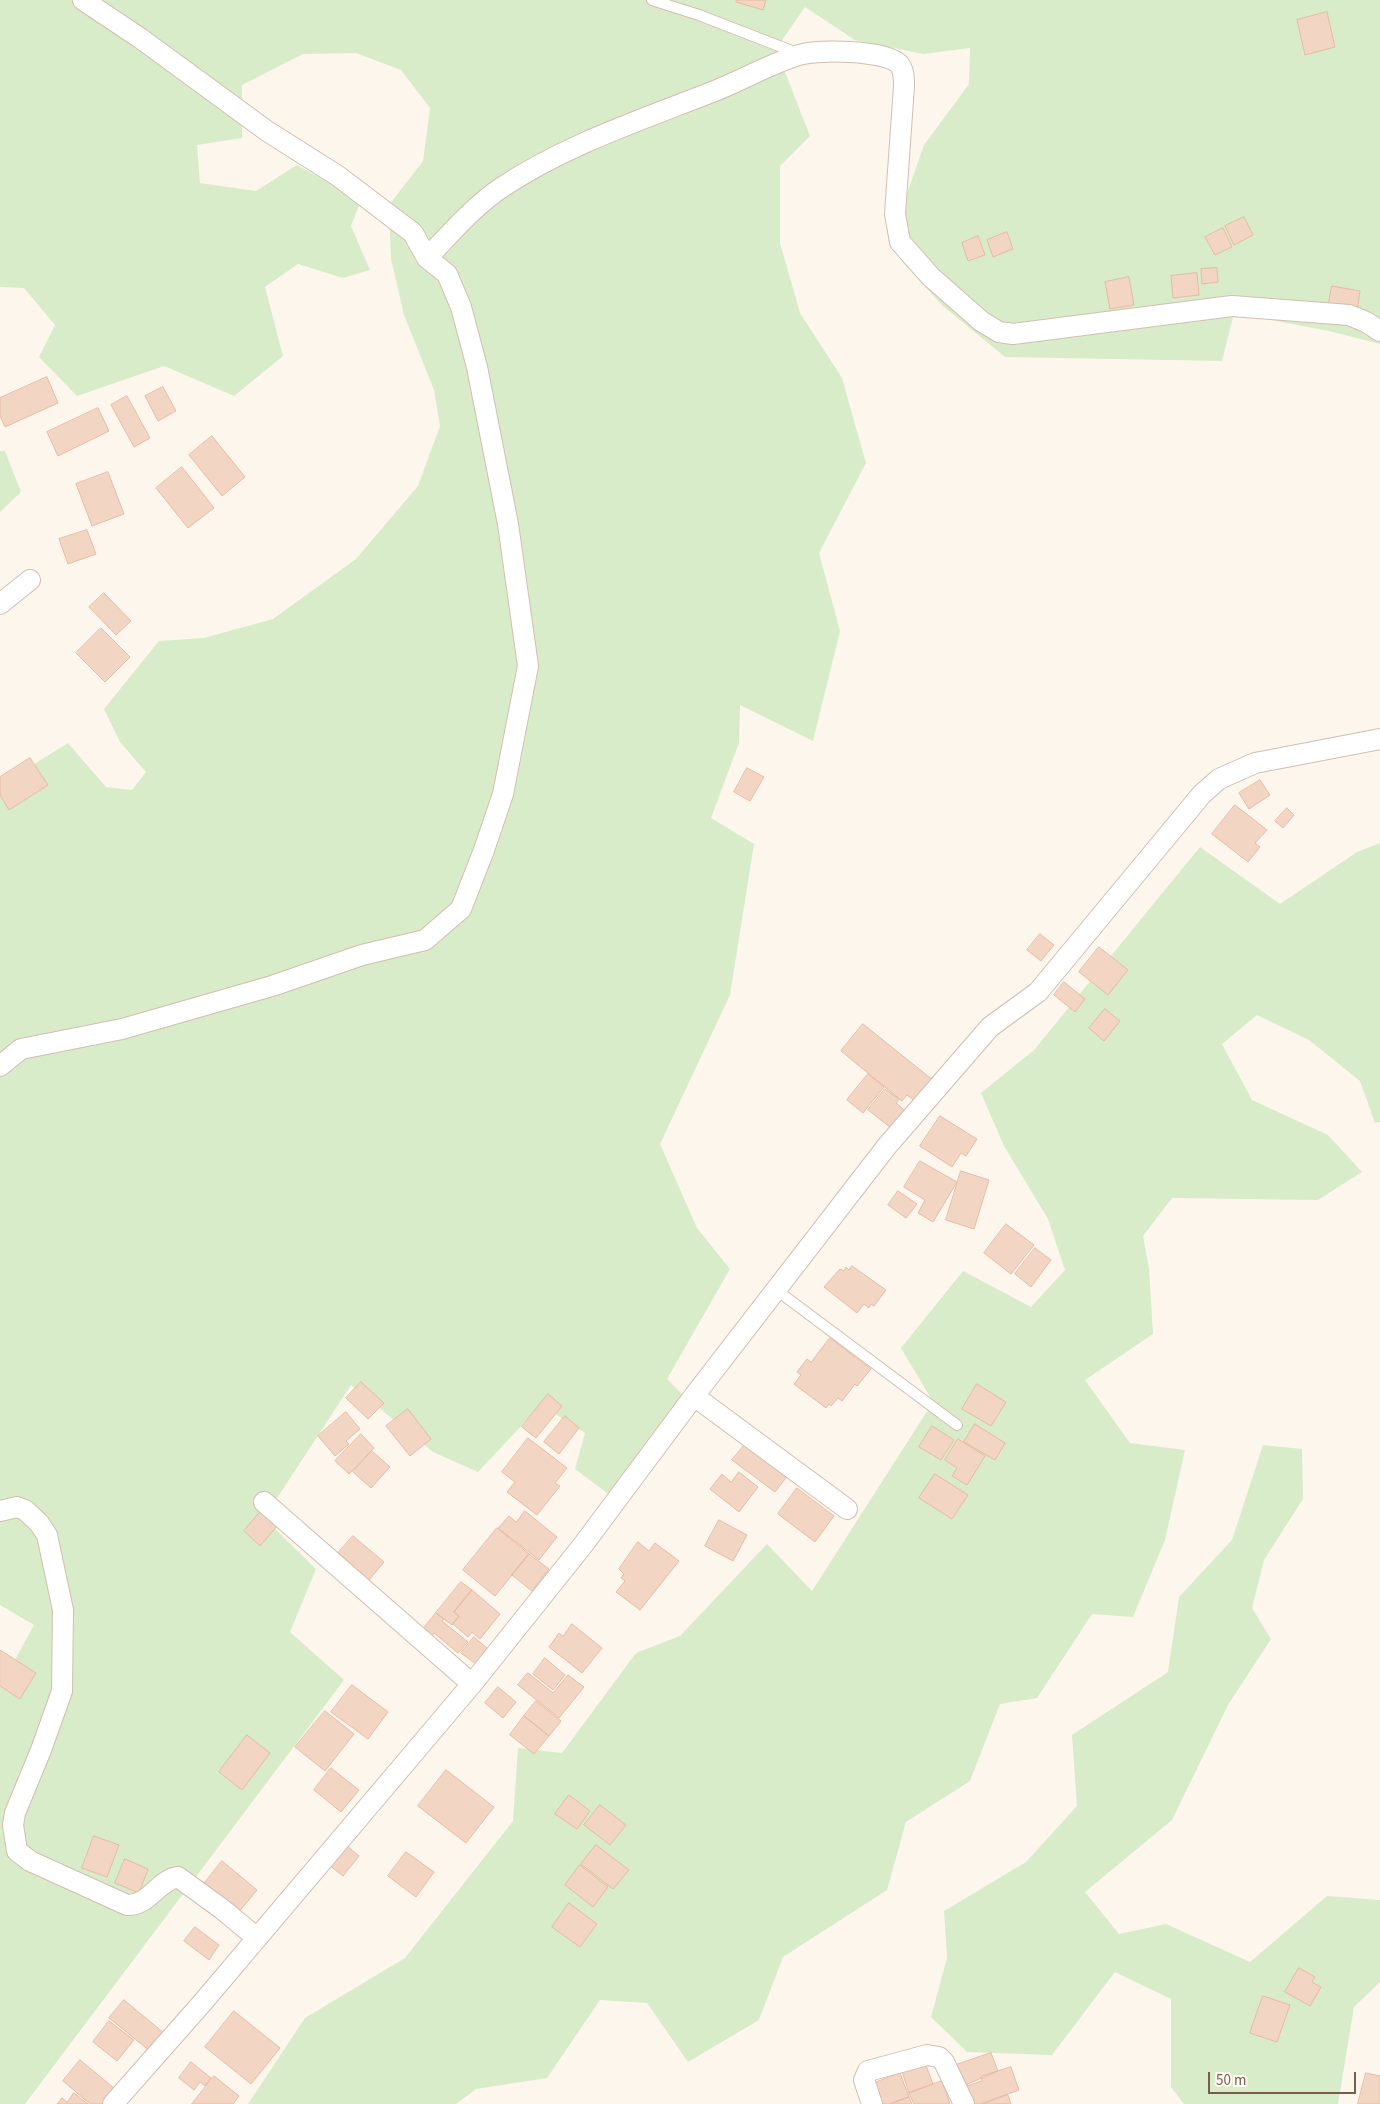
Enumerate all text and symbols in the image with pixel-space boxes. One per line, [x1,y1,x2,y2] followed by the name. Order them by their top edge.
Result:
[1210,2062,1358,2094] scale bar
[1216,2070,1246,2091] text: 50 m

